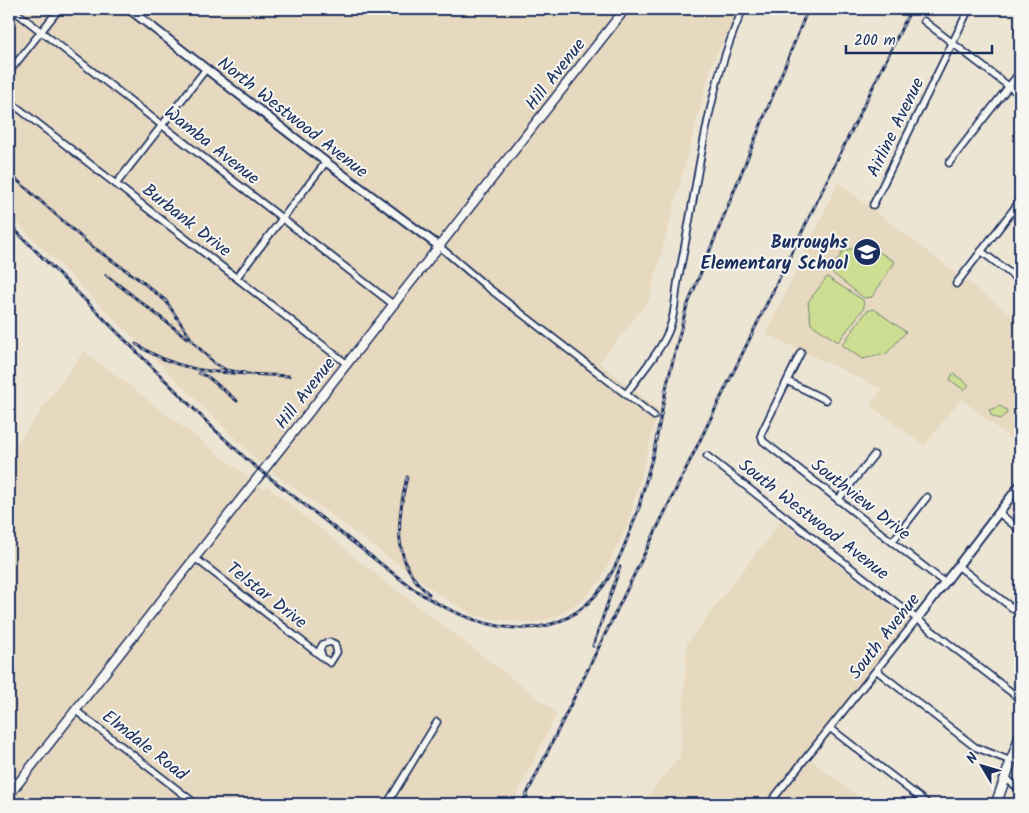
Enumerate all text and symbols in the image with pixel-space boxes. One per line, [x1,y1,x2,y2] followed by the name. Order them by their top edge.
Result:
[846,22,993,54] scale bar
[854,29,896,53] text: 200 m
[518,32,594,117] street label: Hill Avenue
[210,50,374,186] street label: North Westwood Avenue
[860,73,933,182] street label: Airline Avenue
[157,99,265,193] street label: Wamba Avenue
[135,177,237,265] street label: Burbank Drive
[701,229,849,279] place label: Burroughs Elementary School
[852,237,882,267] school or university icon: Burroughs Elementary School
[268,351,344,436] street label: Hill Avenue
[731,452,895,588] street label: South Westwood Avenue
[804,452,916,548] street label: Southview Drive
[219,555,313,637] street label: Telstar Drive
[842,587,928,687] street label: South Avenue
[95,703,194,790] street label: Elmdale Road
[956,740,1006,790] north arrow
[961,748,984,769] text: N

